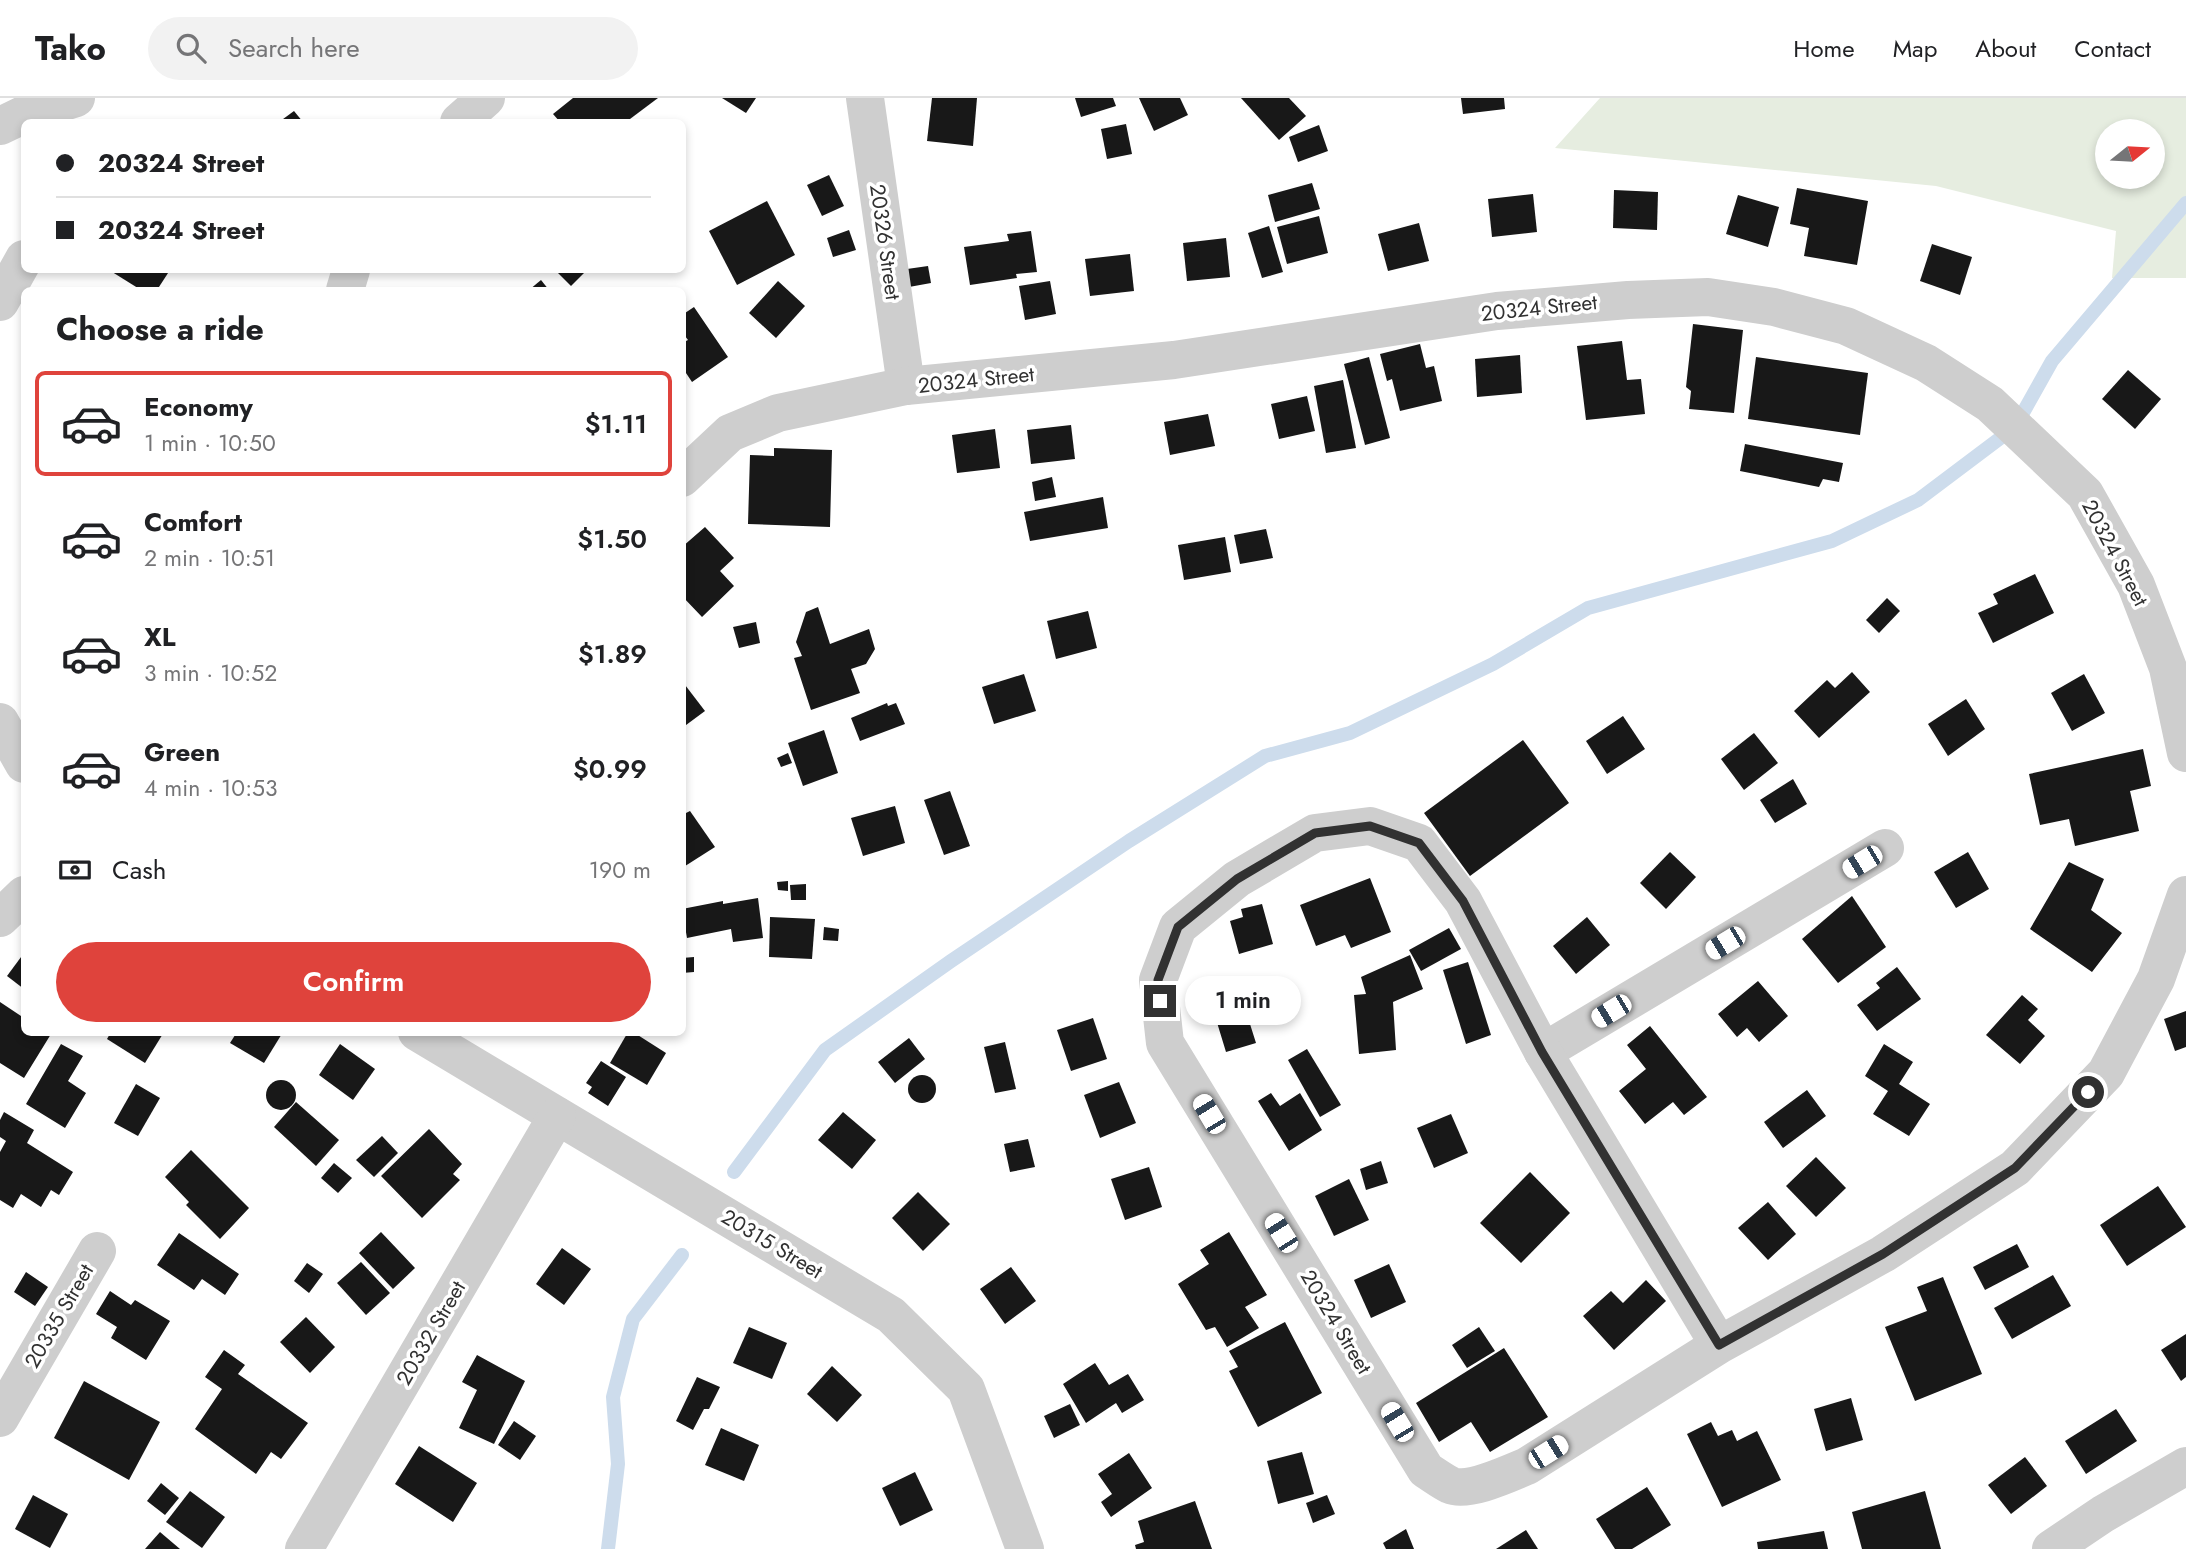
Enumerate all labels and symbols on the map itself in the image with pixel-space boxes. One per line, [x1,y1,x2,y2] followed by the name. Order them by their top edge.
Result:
[2095,119,2165,189] north arrow
[862,182,908,302] street label: 20326 Street
[1479,287,1599,329] street label: 20324 Street
[916,359,1036,401] street label: 20324 Street
[2074,494,2156,612] street label: 20324 Street
[1839,842,1886,882] car
[1702,923,1749,963] car
[1184,976,1300,1026] callout: 1 min
[1144,985,1176,1017] route end
[1588,991,1635,1031] car
[2072,1076,2104,1108] route start
[1190,1091,1229,1137] car
[716,1202,828,1286] street label: 20315 Street
[1261,1210,1302,1256] car
[17,1258,101,1374] street label: 20335 Street
[1293,1264,1379,1380] street label: 20324 Street
[389,1275,473,1391] street label: 20332 Street
[1378,1399,1417,1445] car
[1525,1432,1572,1472] car

